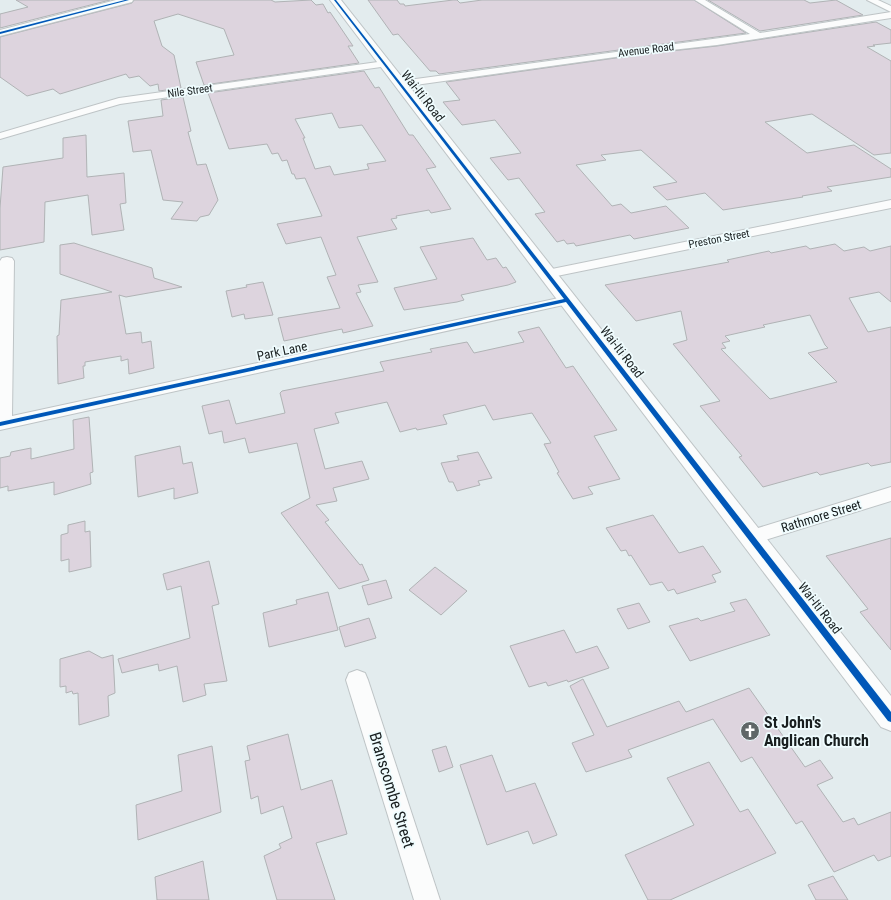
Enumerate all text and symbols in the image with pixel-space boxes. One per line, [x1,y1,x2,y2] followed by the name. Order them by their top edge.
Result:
[617,40,675,60] street label: Avenue Road
[398,67,448,125] street label: Wai-Iti Road
[167,81,213,101] street label: Nile Street
[687,227,751,251] street label: Preston Street
[597,323,647,381] street label: Wai-Iti Road
[256,338,308,364] street label: Park Lane
[779,497,863,535] street label: Rathmore Street
[795,579,845,637] street label: Wai-Iti Road
[764,713,869,750] place label: St John's Anglican Church
[739,720,761,742] church icon: St John's Anglican Church
[365,730,419,850] street label: Branscombe Street

